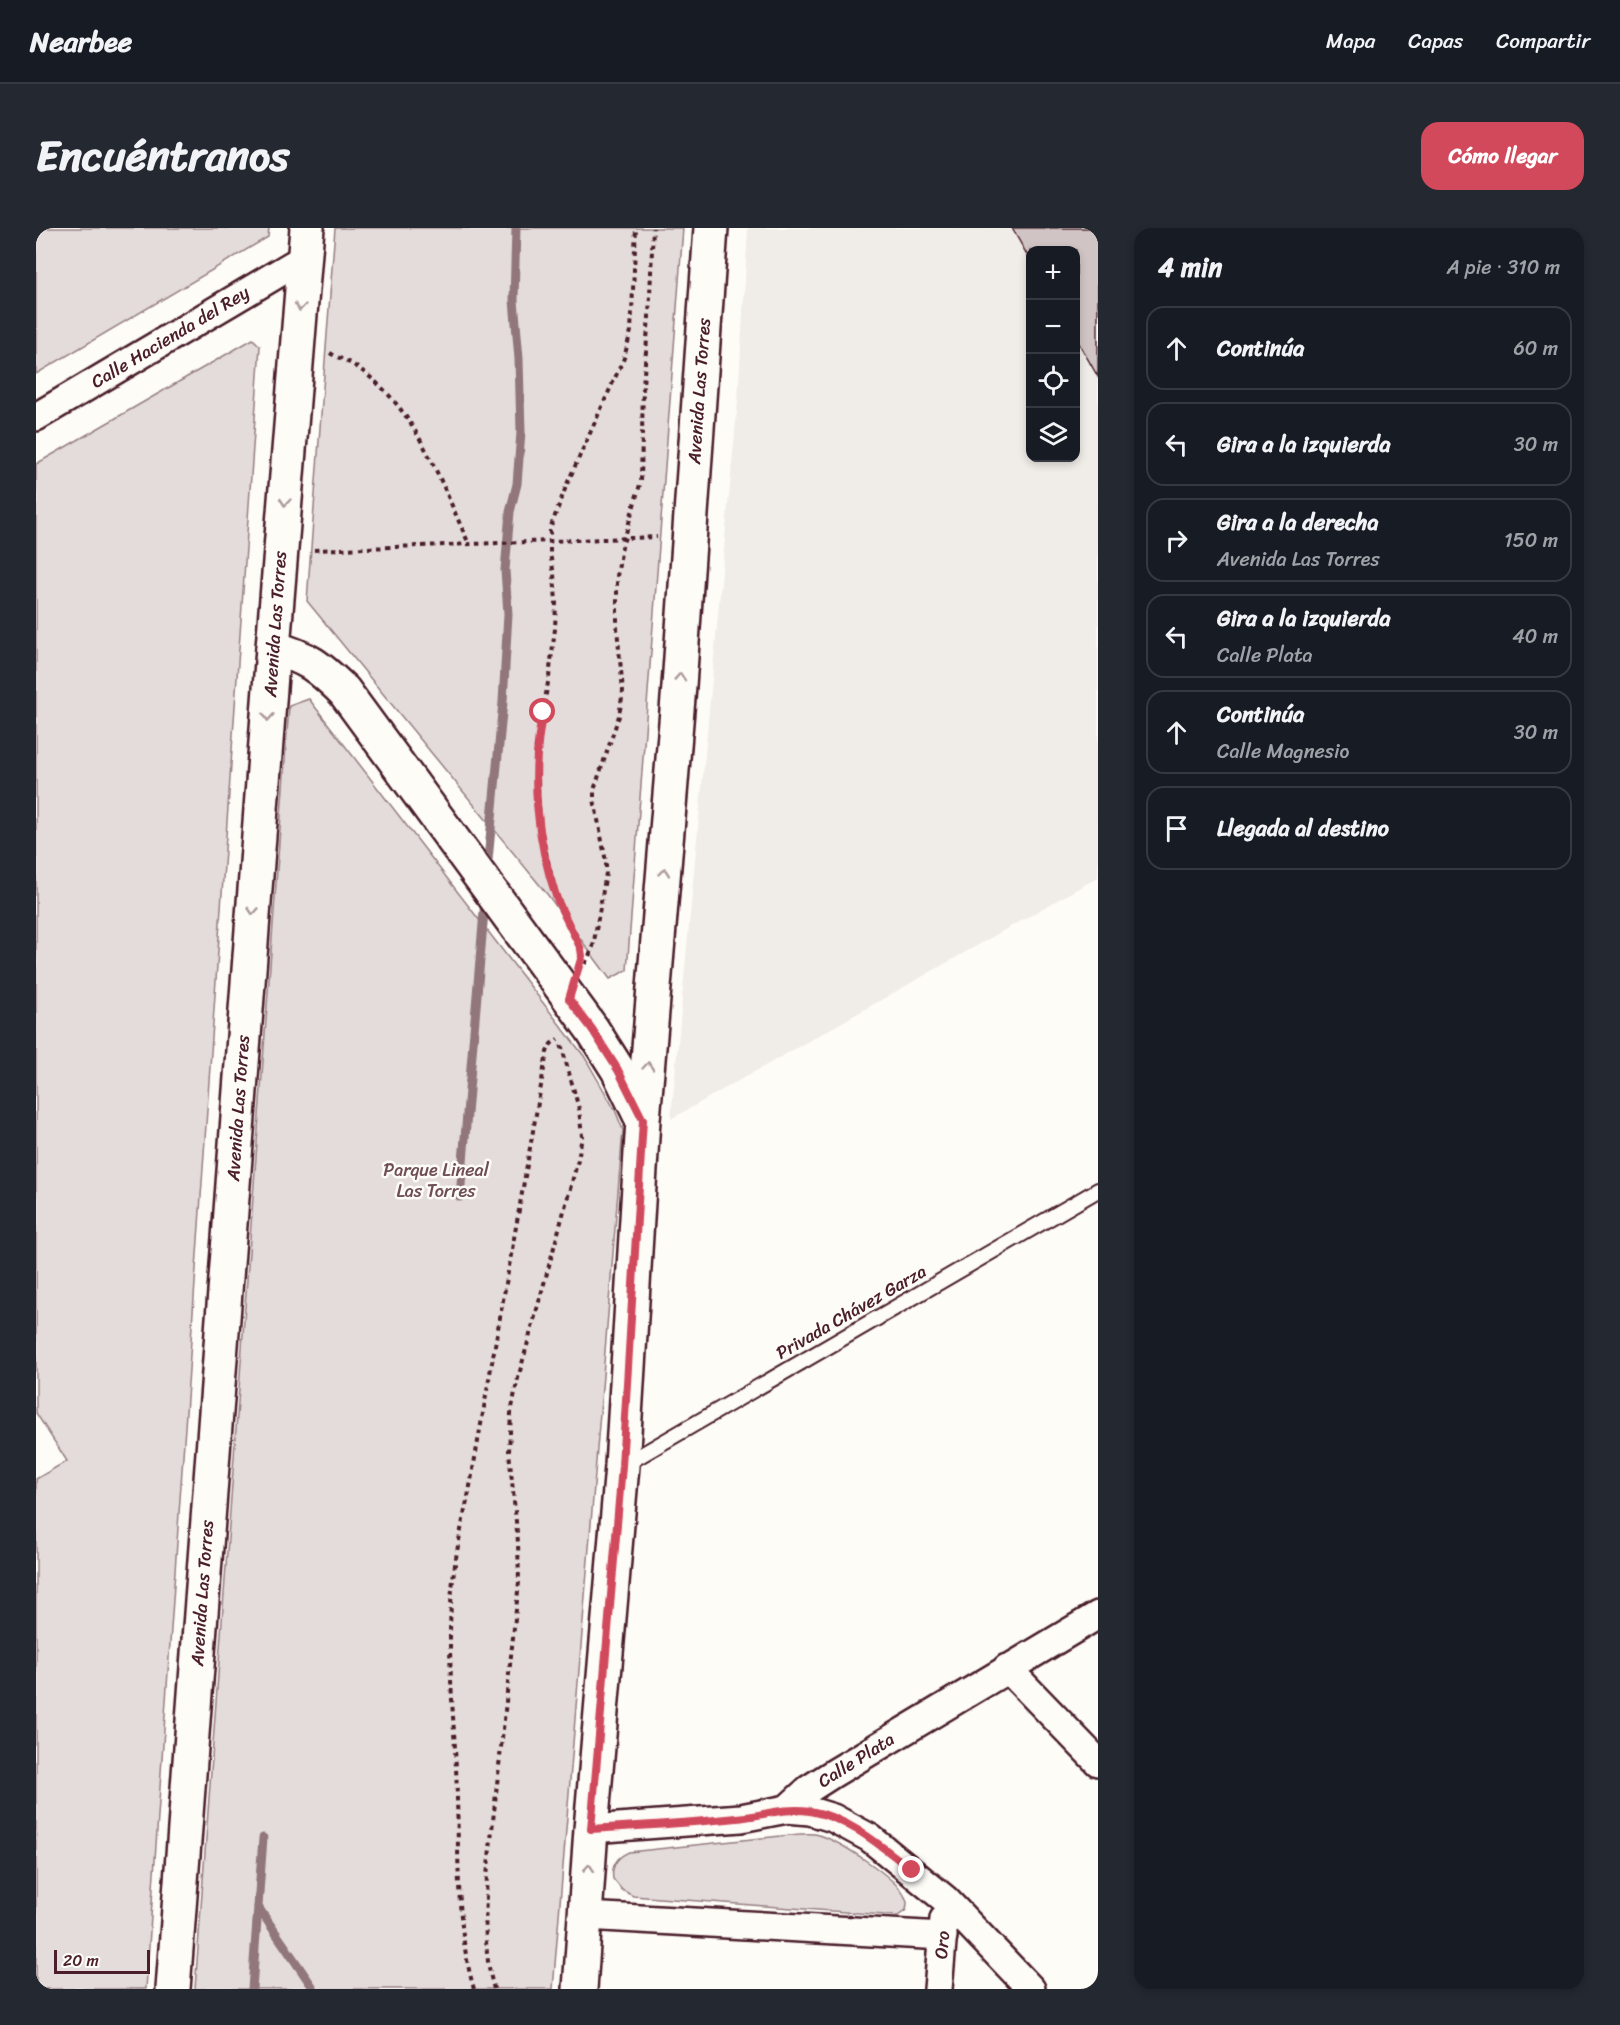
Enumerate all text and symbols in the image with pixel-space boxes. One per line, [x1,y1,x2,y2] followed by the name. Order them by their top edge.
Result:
[30,17,132,66] text: Nearbee
[1326,22,1375,60] text: Mapa
[1408,22,1463,60] text: Capas
[1496,22,1590,60] text: Compartir
[36,119,289,193] text: Encuéntranos
[1421,122,1584,190] button: Cómo llegar
[1158,244,1222,290] text: 4 min
[1026,246,1080,462] map controls
[1026,246,1080,300] button: +
[1447,250,1560,285] text: A pie · 310 m
[84,276,256,397] street label: Calle Hacienda del Rey
[1026,300,1080,354] button: −
[294,303,307,312] one-way arrow
[678,316,720,466] street label: Avenida Las Torres
[1217,329,1304,368] text: Continúa
[1513,331,1558,366] text: 60 m
[1160,332,1193,365] icon: ahead
[1026,354,1080,408] button: locate
[1026,408,1080,462] button: layers
[1217,425,1390,464] text: Gira a la izquierda
[1514,427,1558,462] text: 30 m
[1160,428,1193,461] icon: left
[278,497,291,506] one-way arrow
[1217,503,1378,542] text: Gira a la derecha
[1504,523,1558,558] text: 150 m
[1160,524,1193,557] icon: right
[1217,542,1380,577] text: Avenida Las Torres
[254,549,296,699] street label: Avenida Las Torres
[1217,599,1390,638] text: Gira a la izquierda
[1512,619,1558,654] text: 40 m
[1160,620,1193,653] icon: left
[1217,638,1313,673] text: Calle Plata
[673,673,686,682] one-way arrow
[1217,695,1304,734] text: Continúa
[529,698,555,724] route start
[262,712,275,721] one-way arrow
[1514,715,1558,750] text: 30 m
[1160,716,1193,749] icon: ahead
[1217,734,1349,769] text: Calle Magnesio
[1217,809,1389,848] text: Llegada al destino
[1160,812,1193,845] icon: arrive
[657,867,670,876] one-way arrow
[247,907,260,916] one-way arrow
[217,1033,259,1183] street label: Avenida Las Torres
[641,1061,654,1071] one-way arrow
[383,1154,490,1207] park label: Parque Lineal Las Torres
[770,1256,932,1368] street label: Privada Chávez Garza
[181,1518,223,1668] street label: Avenida Las Torres
[811,1724,901,1796] street label: Calle Plata
[898,1856,924,1882] route end
[582,1863,595,1872] one-way arrow
[925,1930,959,1960] street label: Oro
[63,1946,99,1975] text: 20 m
[54,1947,150,1974] scale bar

